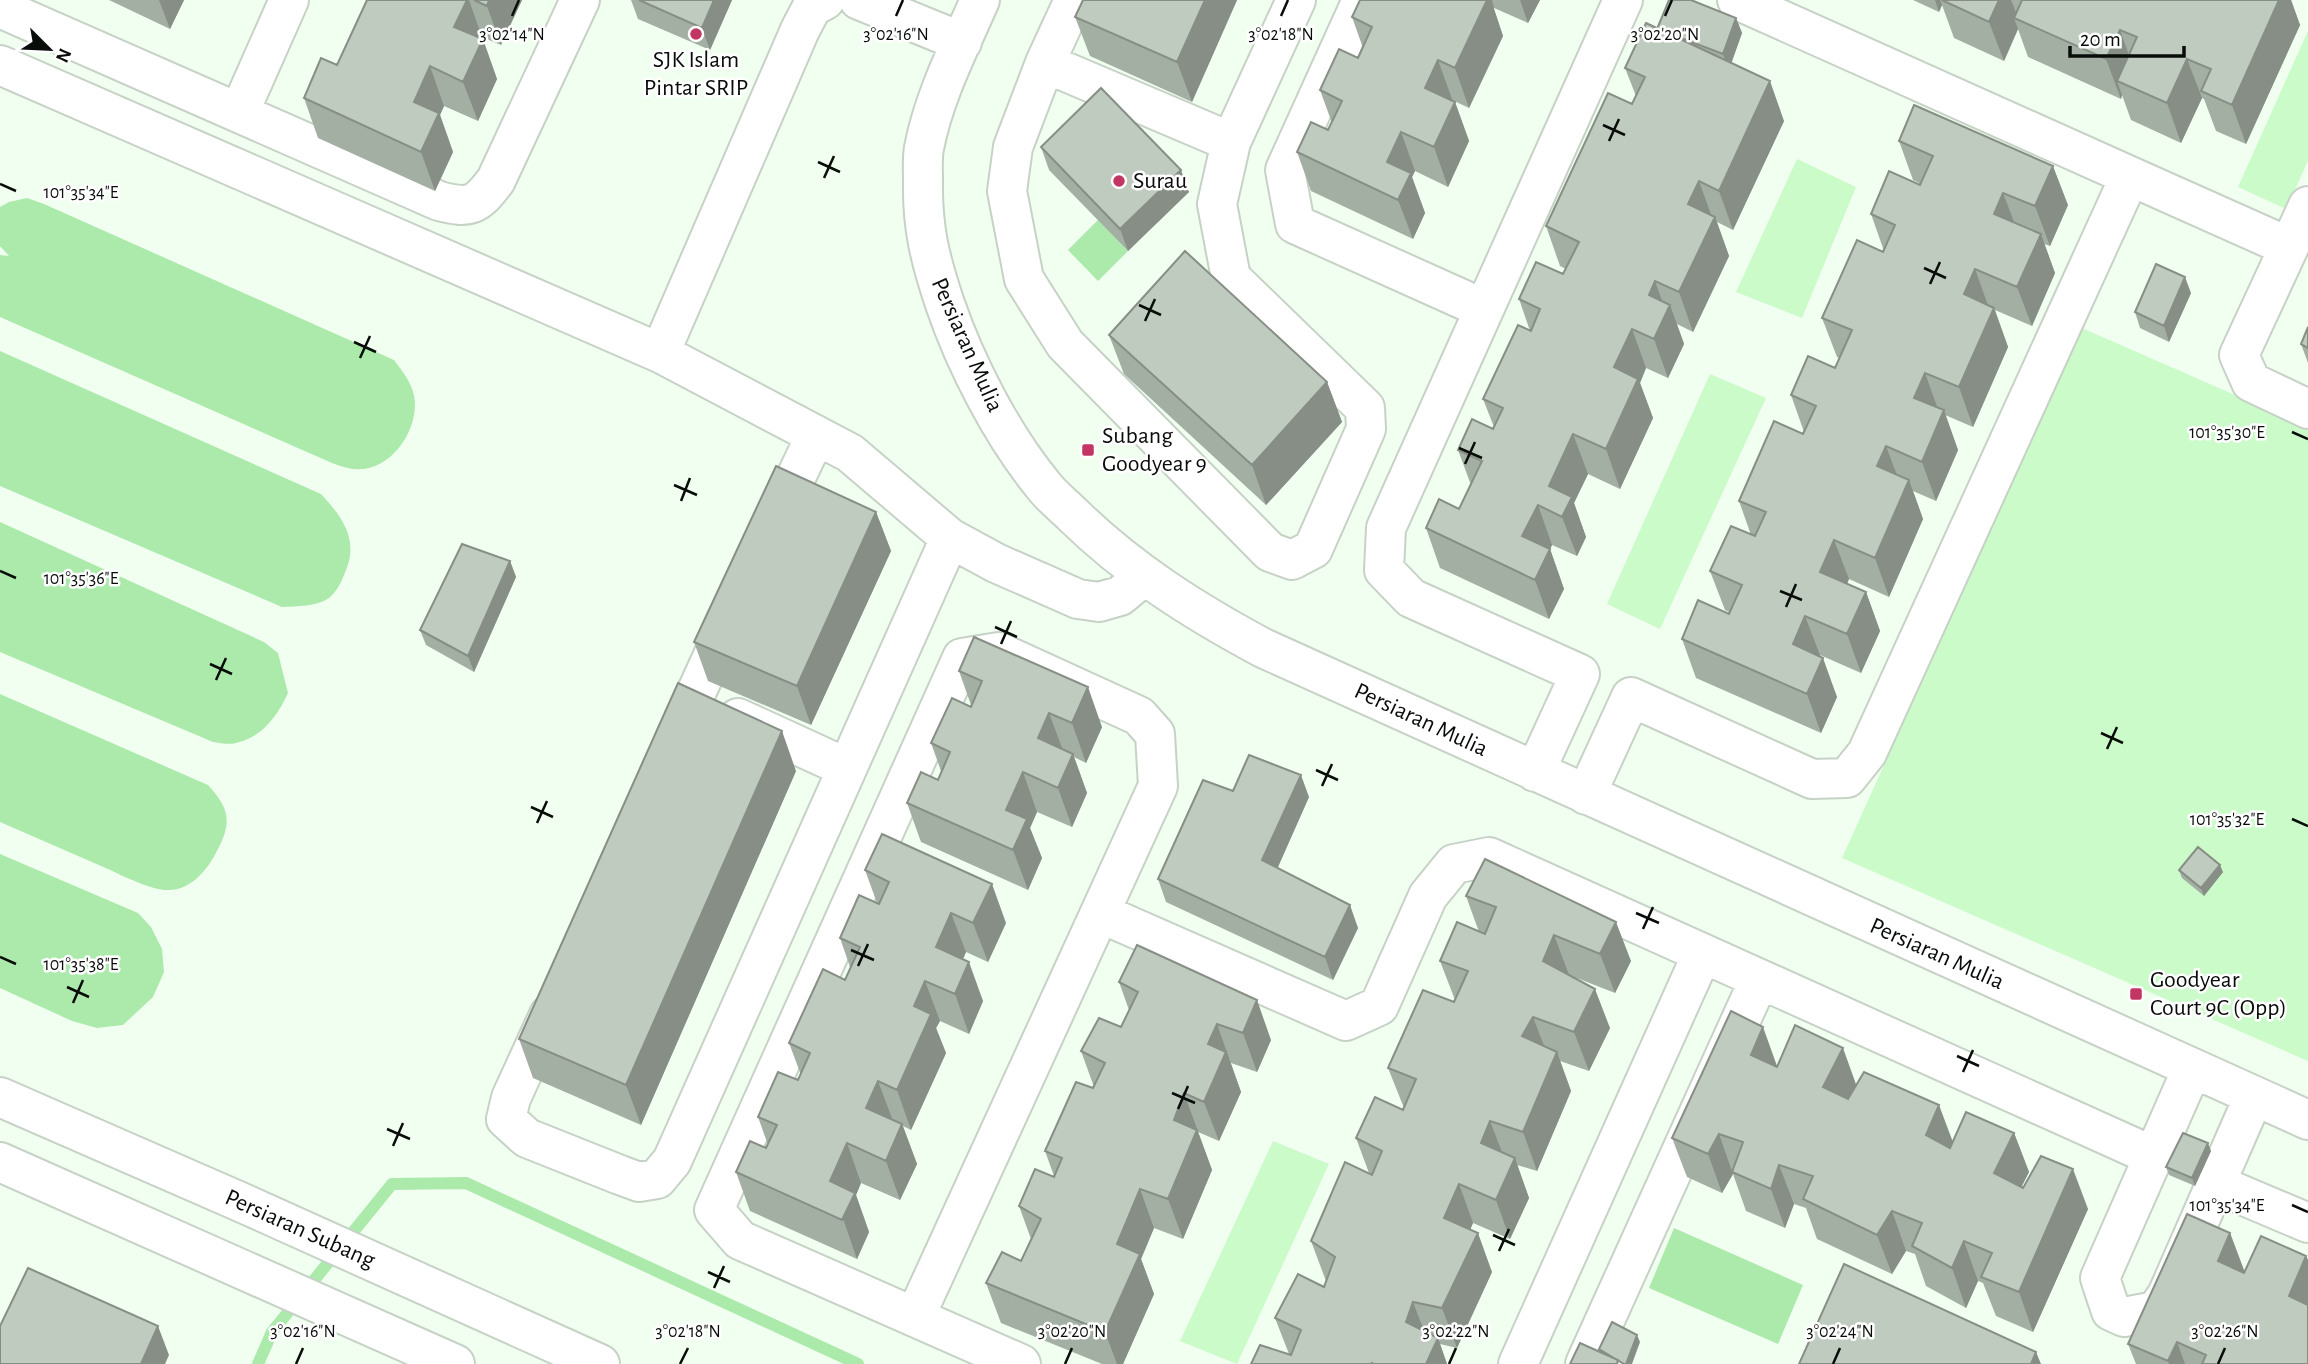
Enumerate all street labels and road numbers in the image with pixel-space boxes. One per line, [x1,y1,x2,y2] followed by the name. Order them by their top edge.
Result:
[927,274,1007,416] street label: Persiaran Mulia
[1351,679,1491,761] street label: Persiaran Mulia
[1866,914,2008,994] street label: Persiaran Mulia
[221,1185,379,1273] street label: Persiaran Subang

